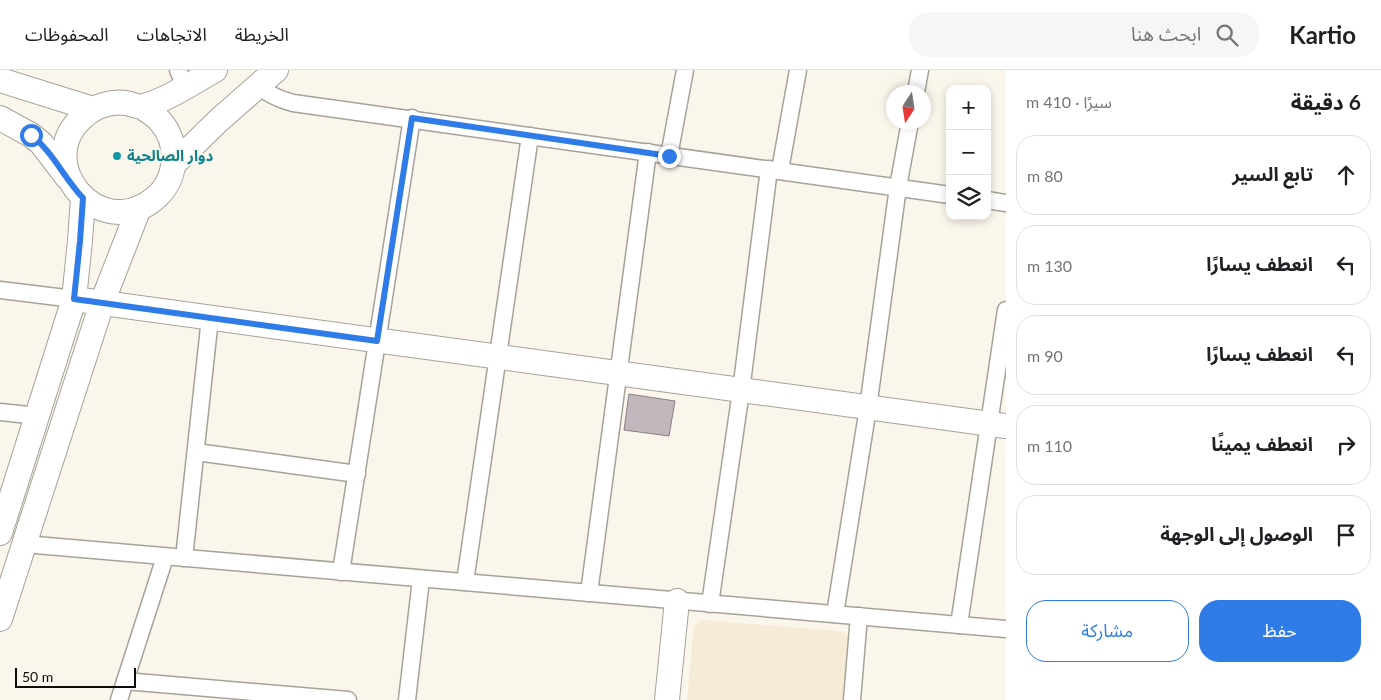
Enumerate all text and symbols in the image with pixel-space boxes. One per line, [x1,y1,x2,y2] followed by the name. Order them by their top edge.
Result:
[909,12,1259,57] search box
[1289,20,1356,49] text: Kartio
[1213,21,1241,49] icon: search
[1131,22,1201,45] text: ابحث هنا
[25,23,109,45] text: المحفوظات
[137,23,207,45] text: الاتجاهات
[235,23,289,45] text: الخريطة
[886,85,931,130] north arrow
[946,85,991,220] map controls
[946,85,991,130] button: +
[1291,89,1361,114] text: 6 دقيقة
[1026,92,1112,111] text: سيرًا · 410 m
[20,124,43,147] route start
[946,130,991,175] button: −
[658,145,681,168] route end
[127,146,213,165] place label: دوار الصالحية
[111,150,123,162] marker: دوار الصالحية
[1332,161,1360,189] icon: ahead
[1232,162,1313,185] text: تابع السير
[1027,166,1063,185] text: 80 m
[946,175,991,220] button: layers
[1332,251,1360,279] icon: left
[1206,252,1313,275] text: انعطف يسارًا
[1027,256,1072,275] text: 130 m
[1332,341,1360,369] icon: left
[1206,342,1313,365] text: انعطف يسارًا
[1027,346,1063,365] text: 90 m
[1332,431,1360,459] icon: right
[1211,432,1313,455] text: انعطف يمينًا
[1027,436,1072,455] text: 110 m
[1332,521,1360,549] icon: arrive
[1160,522,1313,545] text: الوصول إلى الوجهة
[1026,600,1189,662] button: مشاركة
[1199,600,1361,662] button: حفظ
[15,665,136,688] scale bar
[22,668,53,685] text: 50 m

